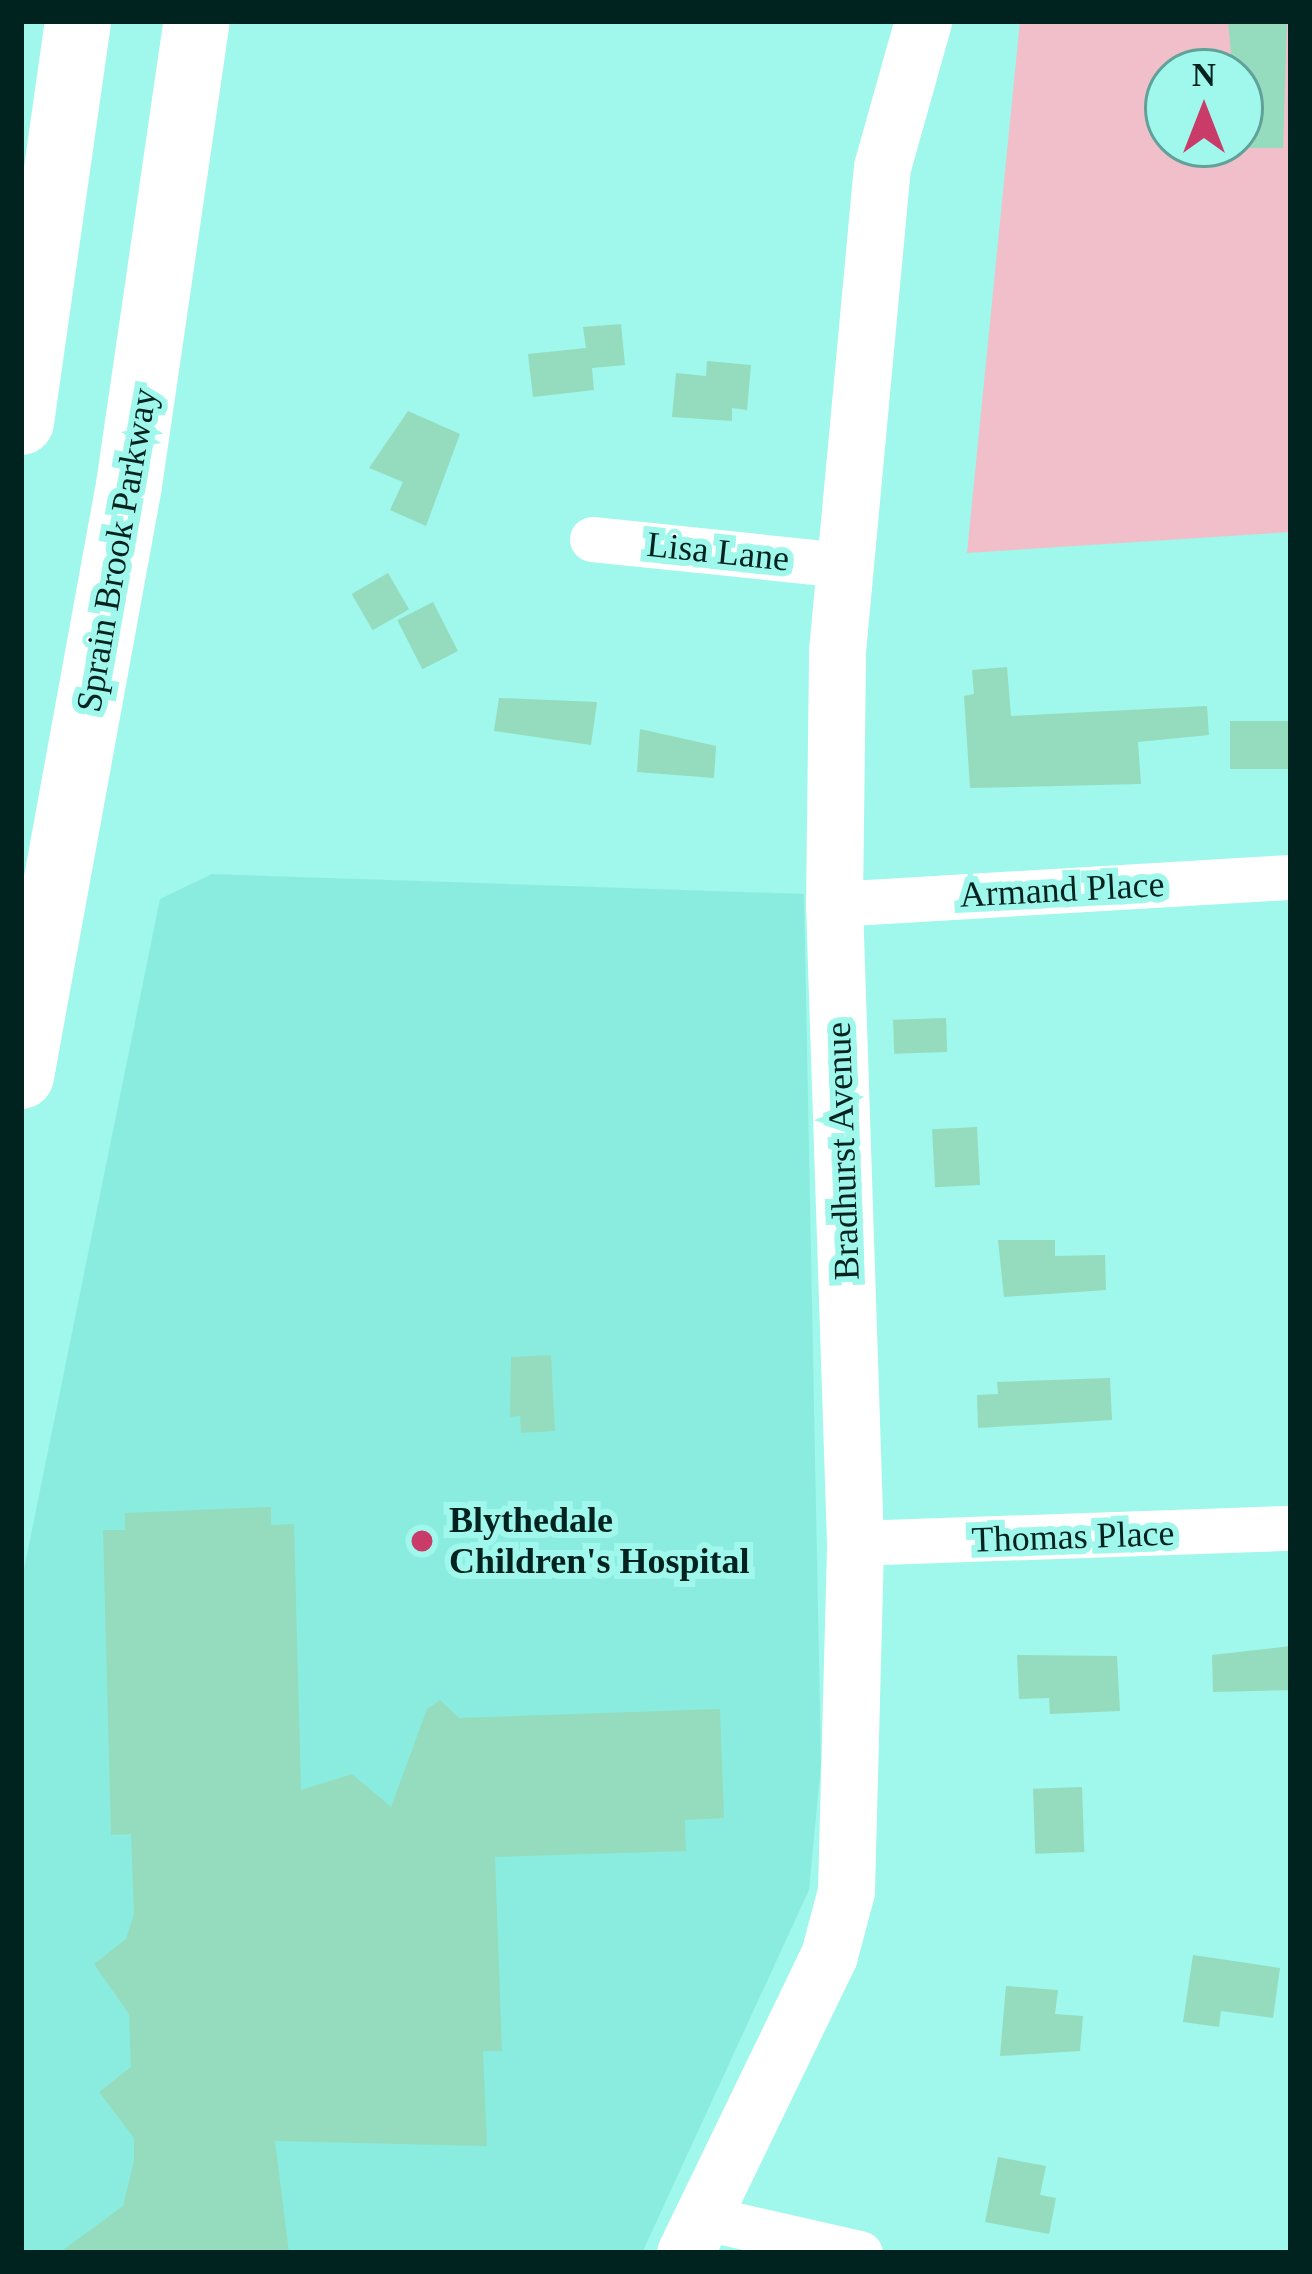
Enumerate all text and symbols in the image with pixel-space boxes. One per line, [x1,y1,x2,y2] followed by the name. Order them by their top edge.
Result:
[1144,48,1264,168] north arrow
[1192,57,1216,93] text: N
[67,385,167,715] street label: Sprain Brook Parkway
[645,523,791,581] street label: Lisa Lane
[959,863,1165,917] street label: Armand Place
[817,1020,869,1282] street label: Bradhurst Avenue
[449,1498,749,1583] place label: Blythedale Children's Hospital
[971,1512,1175,1562] street label: Thomas Place
[406,1525,438,1557] marker: Blythedale Children's Hospital

